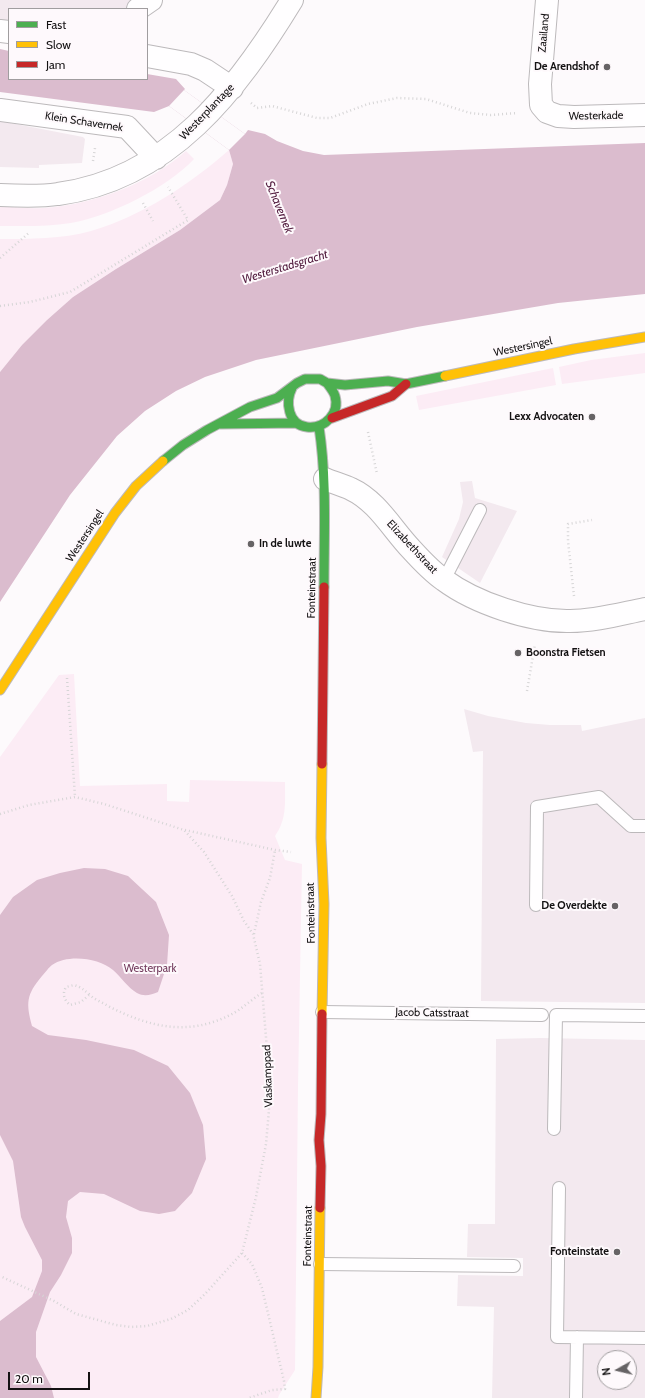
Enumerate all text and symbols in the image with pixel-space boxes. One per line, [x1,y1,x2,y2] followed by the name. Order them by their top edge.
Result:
[8,8,148,80] legend
[536,13,552,53] street label: Zaailand
[46,17,66,32] text: Fast
[46,37,71,52] text: Slow
[46,57,65,72] text: Jam
[534,60,599,74] place label: De Arendshof
[602,62,612,72] marker: De Arendshof
[177,81,237,143] street label: Westerplantage
[44,109,124,135] street label: Klein Schavernek
[568,109,624,123] street label: Westerkade
[262,179,296,235] water label: Schavernek
[240,247,330,287] water label: Westerstadsgracht
[492,334,554,360] street label: Westersingel
[509,410,584,424] place label: Lexx Advocaten
[587,412,597,422] marker: Lexx Advocaten
[63,507,107,565] street label: Westersingel
[384,517,440,577] street label: Elizabethstraat
[259,537,311,551] place label: In de luwte
[246,539,256,549] marker: In de luwte
[305,557,319,619] street label: Fonteinstraat
[526,646,606,660] place label: Boonstra Fietsen
[513,648,523,658] marker: Boonstra Fietsen
[304,882,318,944] street label: Fonteinstraat
[541,899,607,913] place label: De Overdekte
[610,901,620,911] marker: De Overdekte
[124,962,176,976] park label: Westerpark
[395,1006,469,1020] street label: Jacob Catsstraat
[260,1044,276,1108] street label: Vlaskamppad
[301,1205,315,1267] street label: Fonteinstraat
[550,1245,609,1259] place label: Fonteinstate
[612,1247,622,1257] marker: Fonteinstate
[597,1350,637,1390] north arrow
[10,1364,92,1390] scale bar
[599,1367,614,1376] text: N
[15,1371,43,1386] text: 20 m

